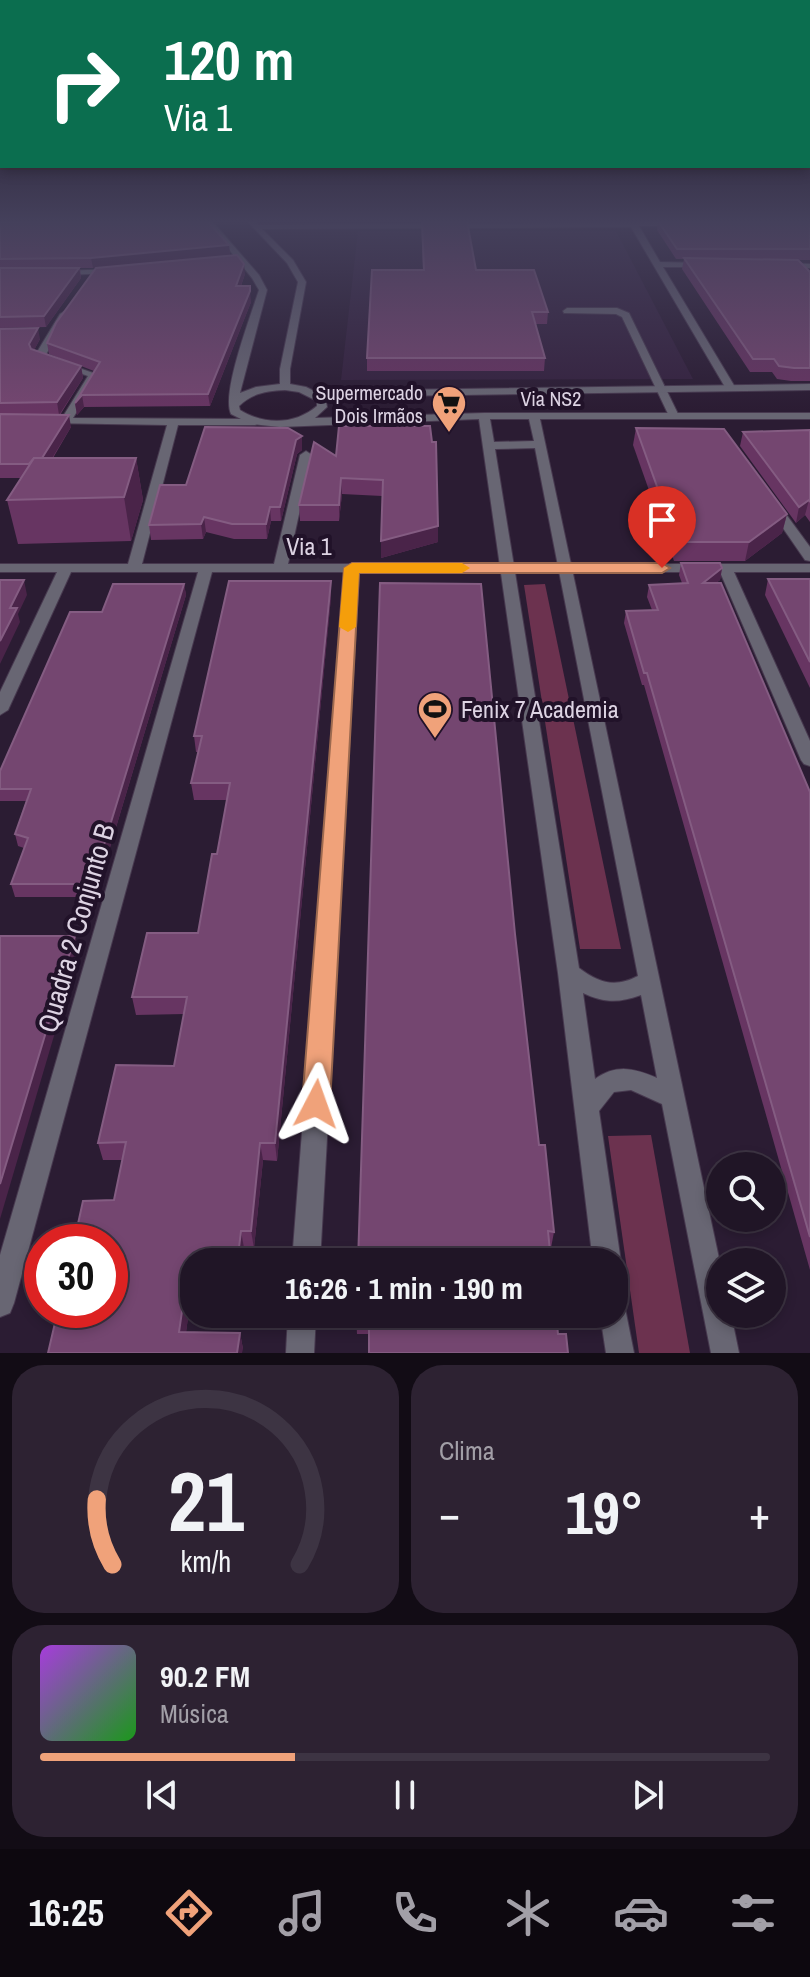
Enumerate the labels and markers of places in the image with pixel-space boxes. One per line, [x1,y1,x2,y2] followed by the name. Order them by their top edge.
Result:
[315,379,423,429] place label: Supermercado Dois Irmãos
[430,384,468,434] supermarket icon: Supermercado Dois Irmãos
[628,486,696,568] pin
[416,690,454,740] sports icon: Fenix 7 Academia
[461,693,619,725] place label: Fenix 7 Academia

